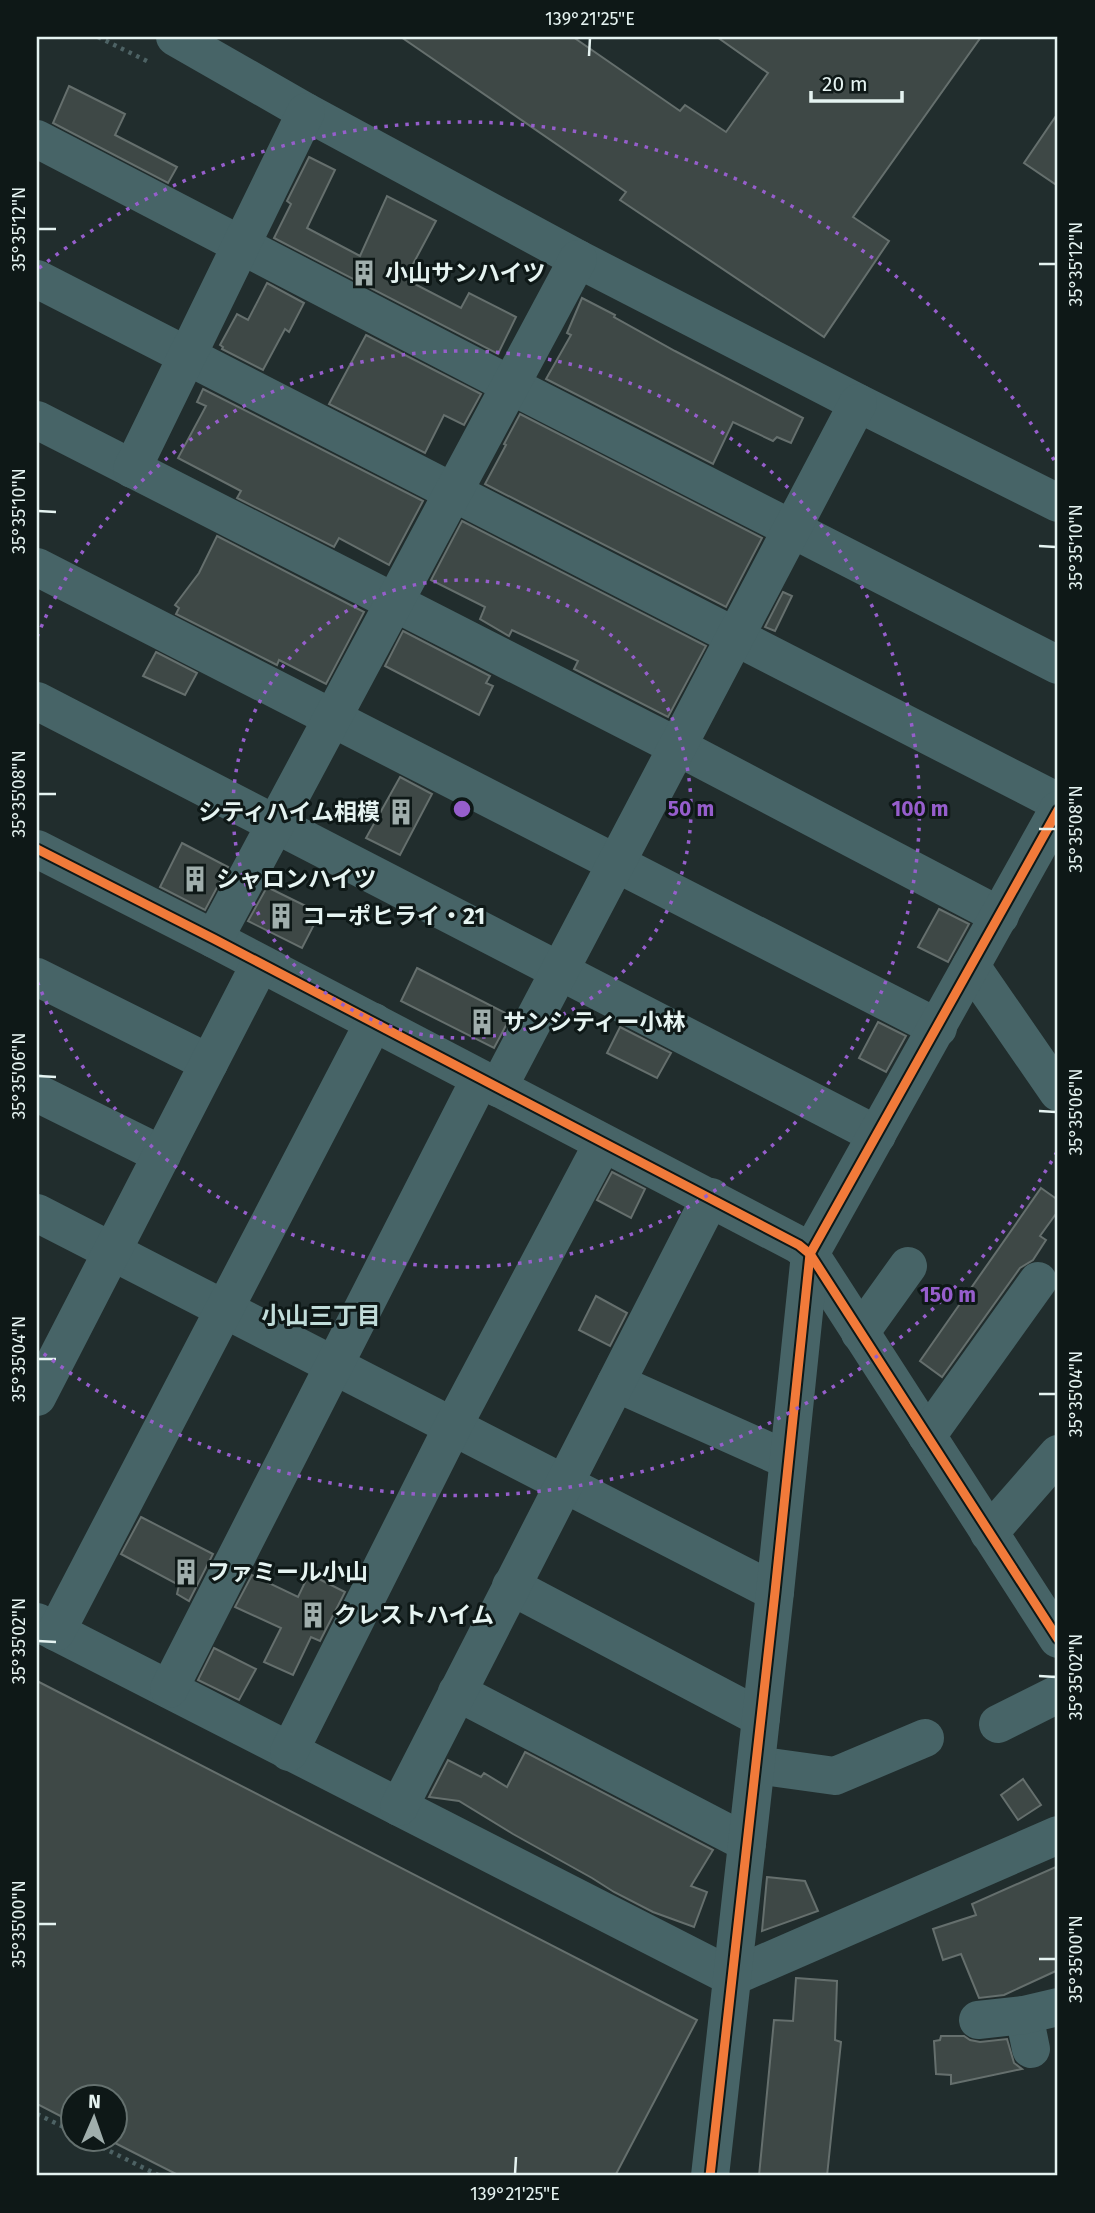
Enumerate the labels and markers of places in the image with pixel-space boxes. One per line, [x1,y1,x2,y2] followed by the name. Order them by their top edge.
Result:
[349,258,379,288] building icon: 小山サンハイツ
[385,259,546,287] place label: 小山サンハイツ
[386,797,416,827] building icon: シティハイム相模
[450,797,474,821] centre of rings
[198,798,380,826] place label: シティハイム相模
[180,864,210,894] building icon: シャロンハイツ
[216,865,377,893] place label: シャロンハイツ
[266,901,296,931] building icon: コーポヒライ・21
[302,902,485,930] place label: コーポヒライ・21
[467,1007,497,1037] building icon: サンシティー小林
[503,1008,686,1036] place label: サンシティー小林
[171,1557,201,1587] building icon: ファミール小山
[207,1558,368,1586] place label: ファミール小山
[298,1600,328,1630] building icon: クレストハイム
[334,1601,494,1629] place label: クレストハイム

